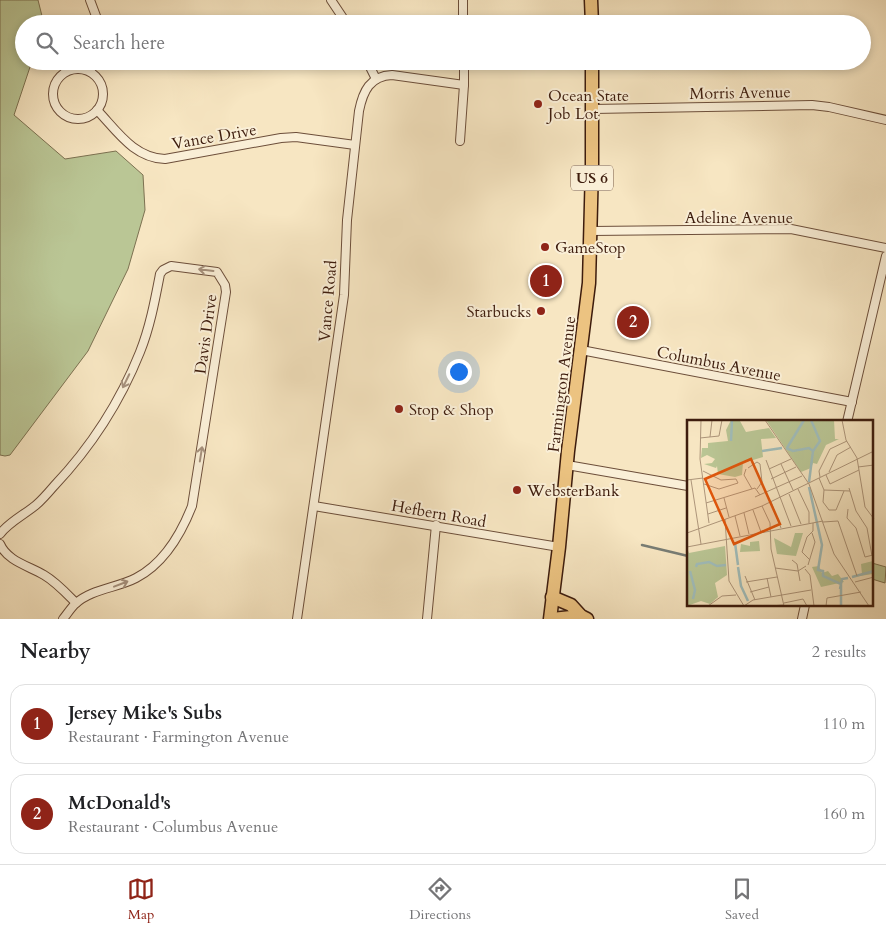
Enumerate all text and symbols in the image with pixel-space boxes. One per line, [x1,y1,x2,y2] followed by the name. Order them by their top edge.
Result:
[15,15,871,70] search box
[33,29,61,57] icon: search
[73,30,165,56] text: Search here
[689,81,791,105] street label: Morris Avenue
[546,85,629,125] place label: Ocean State Job Lot
[532,98,544,110] marker: Ocean State Job Lot
[170,119,258,155] street label: Vance Drive
[571,166,613,190] road number: US 6
[685,207,793,229] street label: Adeline Avenue
[555,237,626,259] place label: GameStop
[539,241,551,253] marker: GameStop
[313,259,343,343] street label: Vance Road
[530,262,562,300] pin: 1
[199,265,215,275] one-way arrow
[189,293,223,376] street label: Davis Drive
[467,301,531,323] place label: Starbucks
[617,303,649,341] pin: 2
[535,305,547,317] marker: Starbucks
[543,315,581,453] street label: Farmington Avenue
[655,341,783,387] street label: Columbus Avenue
[446,359,472,385] your location
[121,373,130,388] one-way arrow
[409,399,494,421] place label: Stop & Shop
[393,403,405,415] marker: Stop & Shop
[687,420,874,606] inset map
[196,446,206,462] one-way arrow
[526,480,620,502] place label: WebsterBank
[511,484,523,496] marker: WebsterBank
[390,495,488,533] street label: Hefbern Road
[113,579,128,588] one-way arrow
[20,637,91,666] text: Nearby
[812,641,866,663] text: 2 results
[68,700,222,726] text: Jersey Mike's Subs
[33,713,41,735] text: 1
[823,713,865,735] text: 110 m
[68,726,289,748] text: Restaurant · Farmington Avenue
[68,790,171,816] text: McDonald's
[33,803,41,825] text: 2
[823,803,865,825] text: 160 m
[68,816,278,838] text: Restaurant · Columbus Avenue
[127,875,155,924] tab: Map
[409,875,471,924] tab: Directions
[725,875,759,924] tab: Saved

